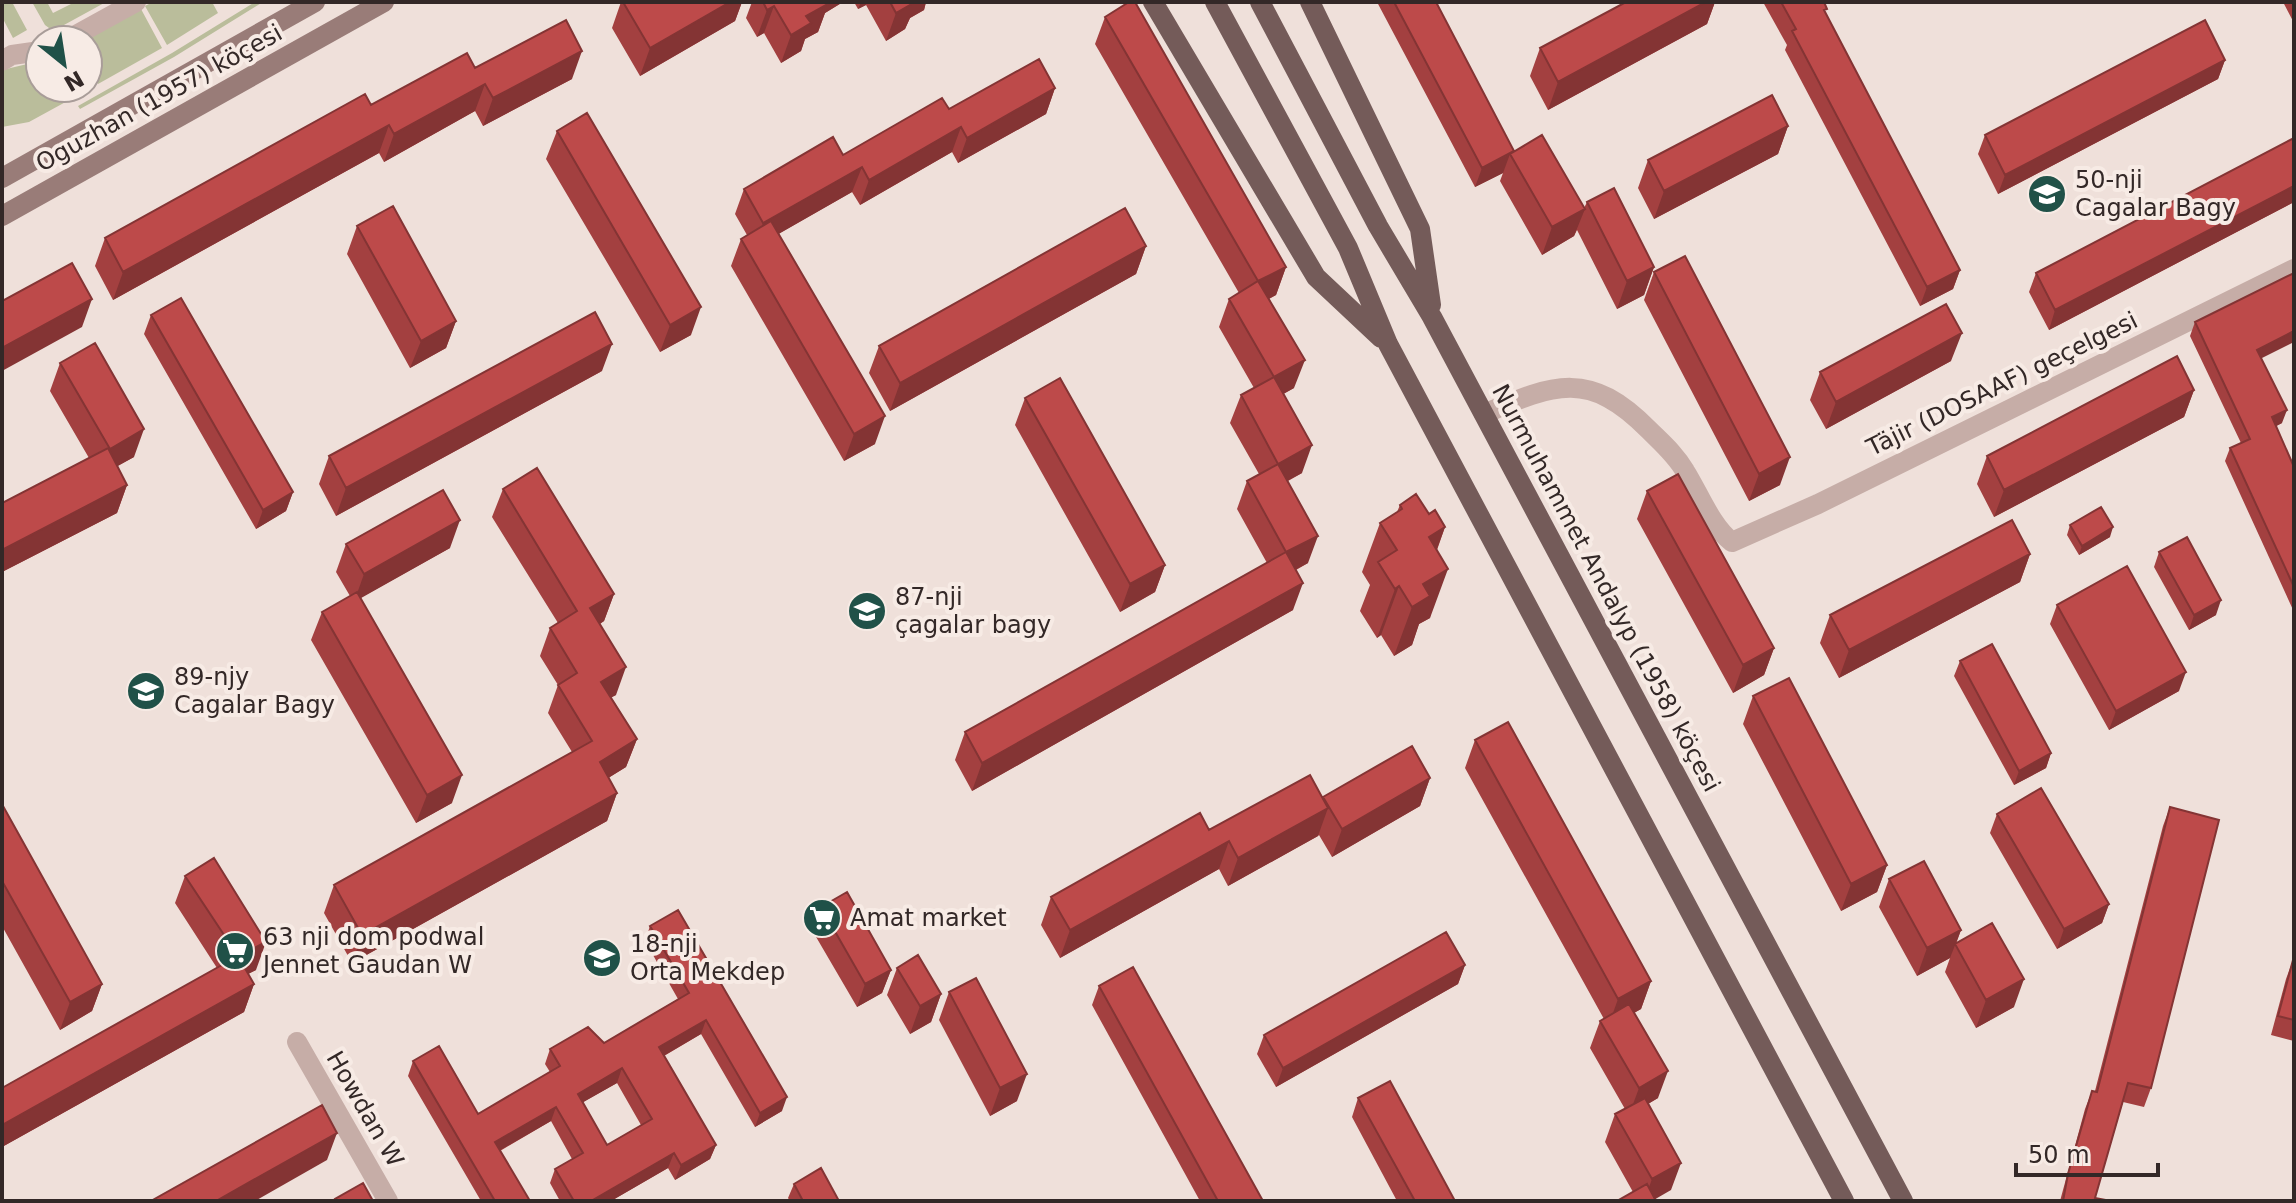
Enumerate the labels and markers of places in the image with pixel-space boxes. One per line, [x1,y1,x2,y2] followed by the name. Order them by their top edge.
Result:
[2075,166,2236,222] place label: 50-nji Cagalar Bagy
[2026,173,2068,215] school or university icon: 50-nji Cagalar Bagy
[895,583,1051,639] place label: 87-nji çagalar bagy
[846,590,888,632] school or university icon: 87-nji çagalar bagy
[174,663,335,719] place label: 89-njy Cagalar Bagy
[125,670,167,712] school or university icon: 89-njy Cagalar Bagy
[801,897,843,939] supermarket icon: Amat market
[850,904,1007,932] place label: Amat market
[261,923,484,979] place label: 63 nji dom podwal Jennet Gaudan W
[214,930,256,972] supermarket icon: 63 nji dom podwal Jennet Gaudan W
[630,930,785,986] place label: 18-nji Orta Mekdep
[581,937,623,979] school or university icon: 18-nji Orta Mekdep

